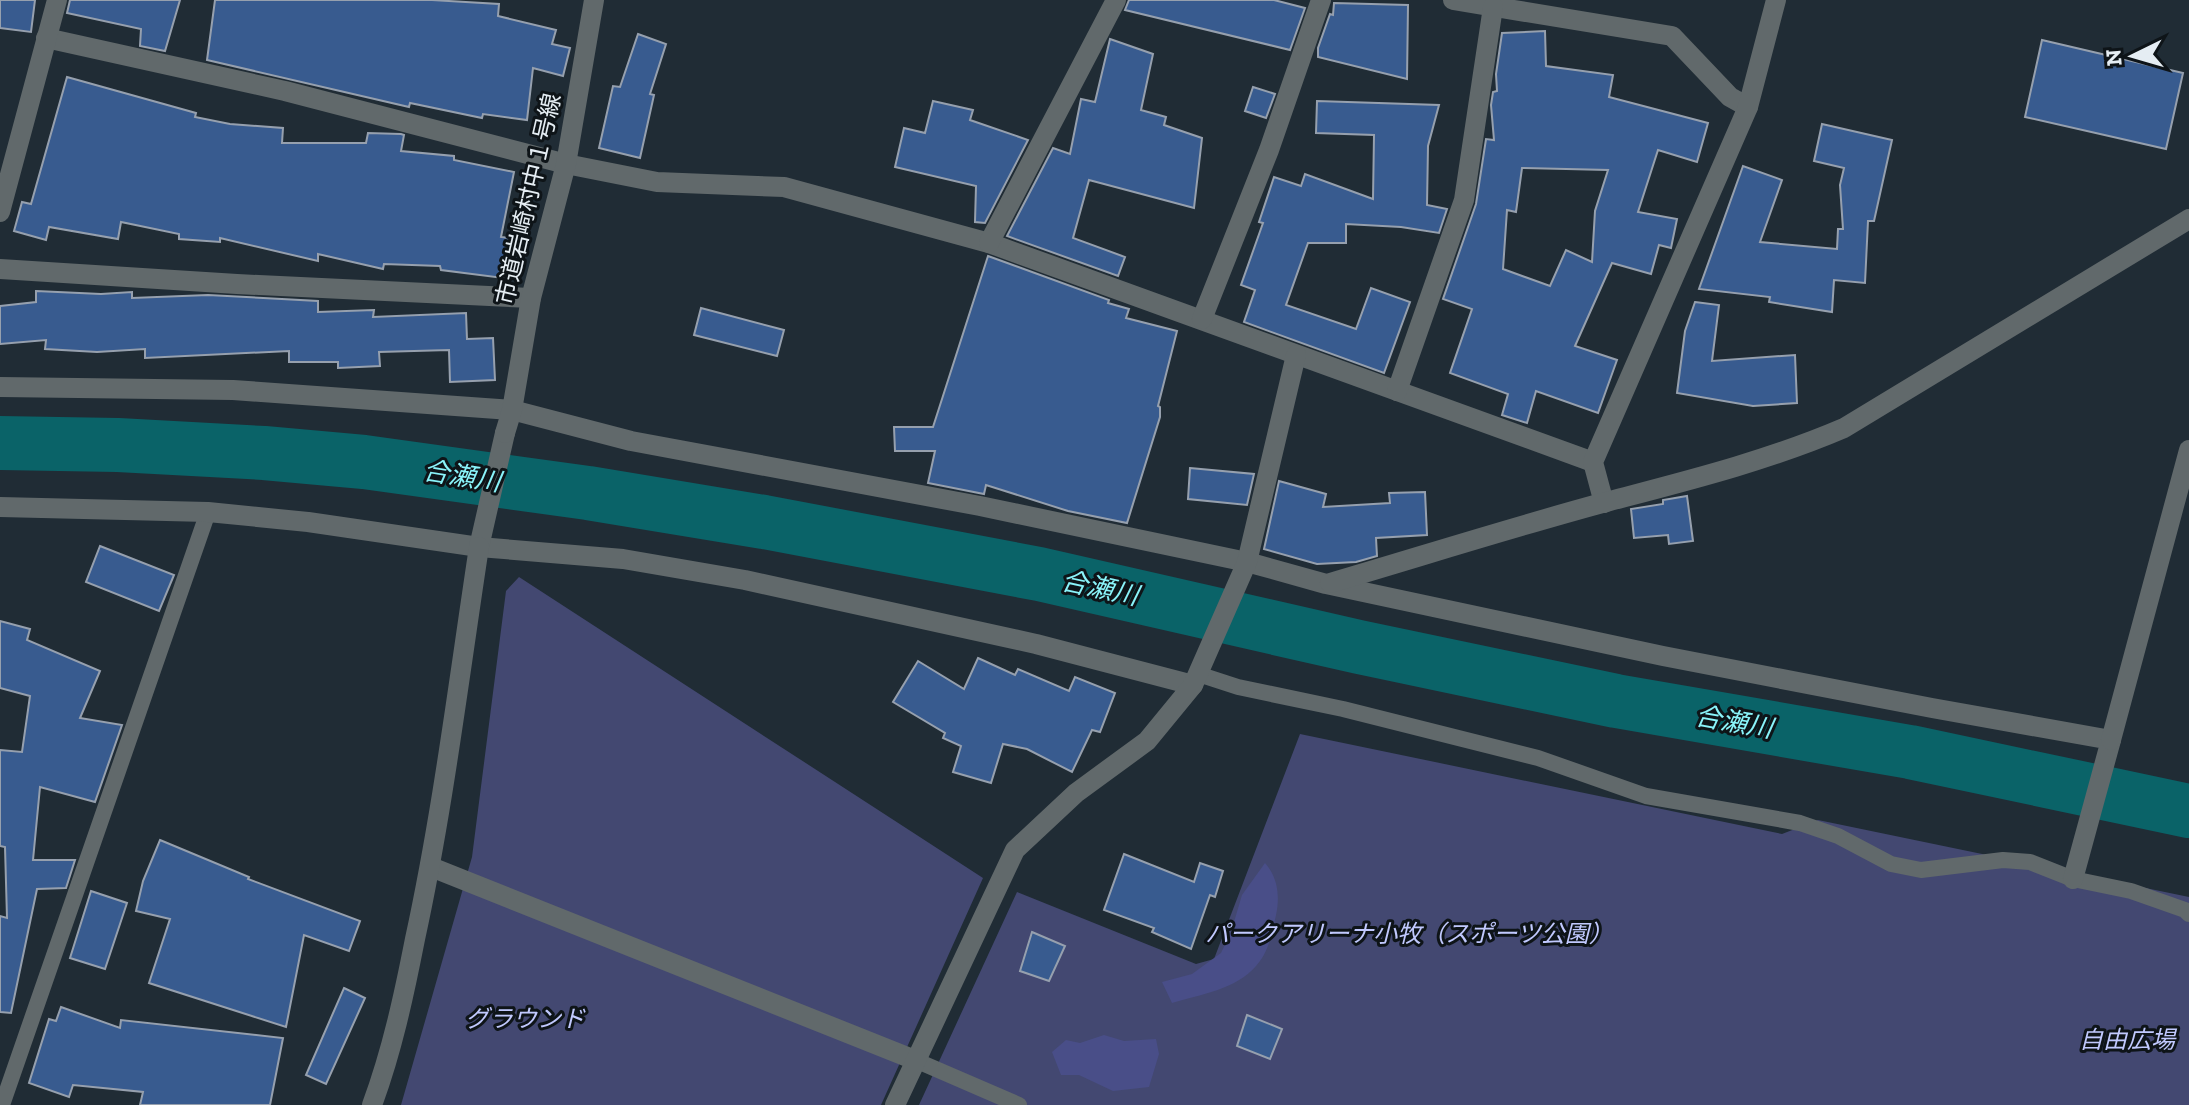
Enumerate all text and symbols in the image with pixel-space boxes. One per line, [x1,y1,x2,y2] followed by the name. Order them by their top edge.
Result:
[2093,16,2173,96] north arrow
[2099,48,2128,67] text: N
[490,91,566,307] street label: 市道岩崎村中１号線
[421,454,506,498] water label: 合瀬川
[1059,564,1144,612] water label: 合瀬川
[1693,699,1778,745] water label: 合瀬川
[1205,919,1613,948] park label: パークアリーナ小牧（スポーツ公園）
[465,1004,586,1033] park label: グラウンド
[2079,1025,2178,1054] park label: 自由広場

